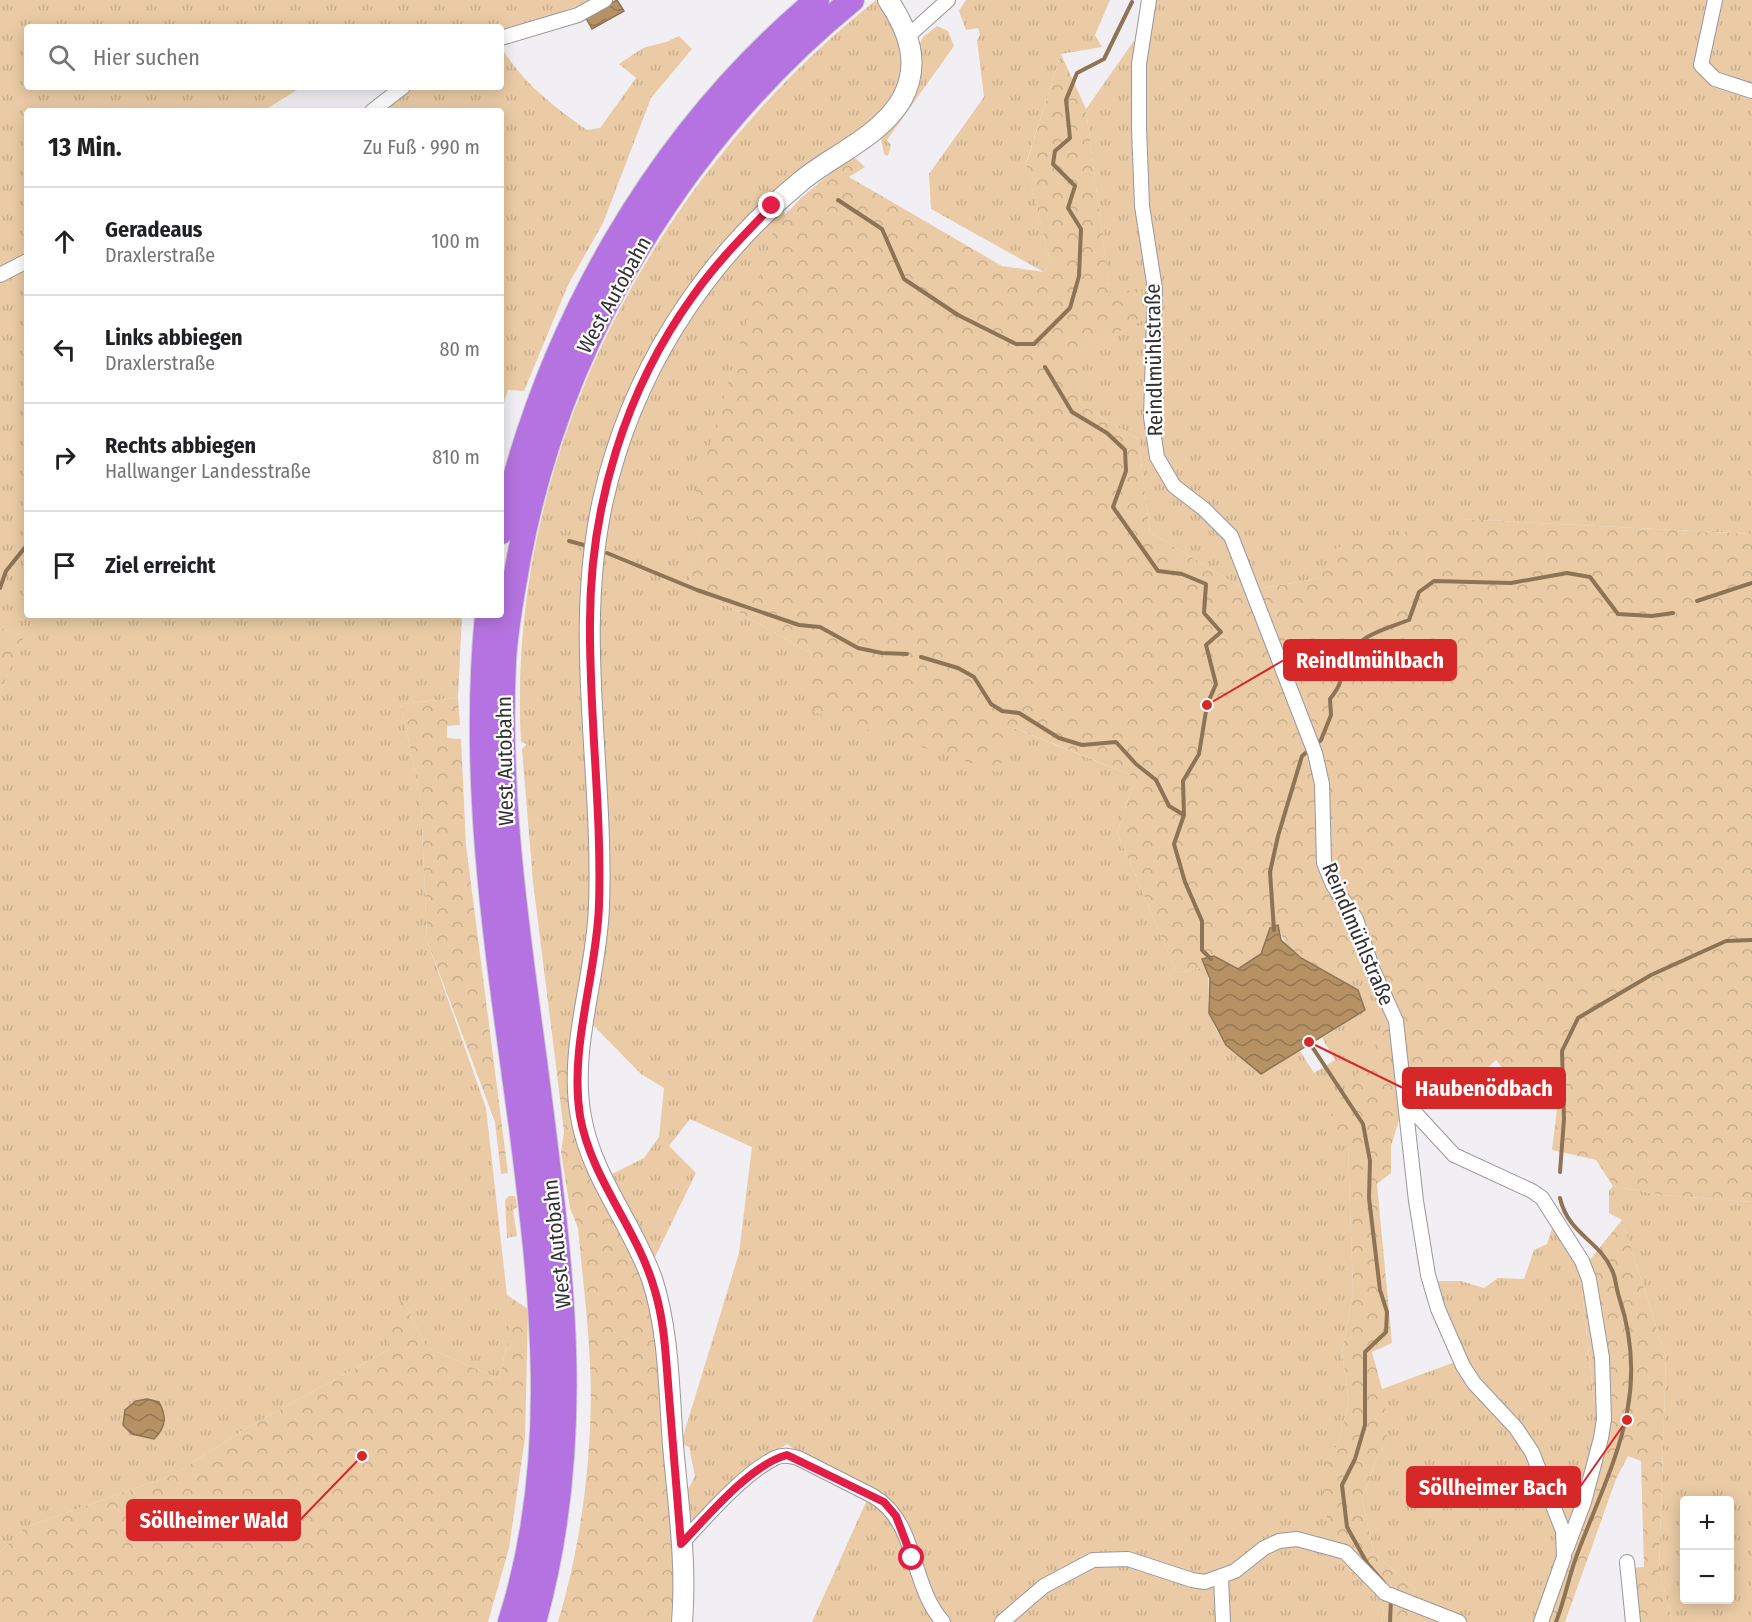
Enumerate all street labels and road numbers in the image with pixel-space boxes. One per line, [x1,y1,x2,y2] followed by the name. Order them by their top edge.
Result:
[571,232,657,358] street label: West Autobahn
[1140,283,1168,437] street label: Reindlmühlstraße
[491,696,519,826] street label: West Autobahn
[1316,859,1400,1009] street label: Reindlmühlstraße
[537,1178,577,1310] street label: West Autobahn

